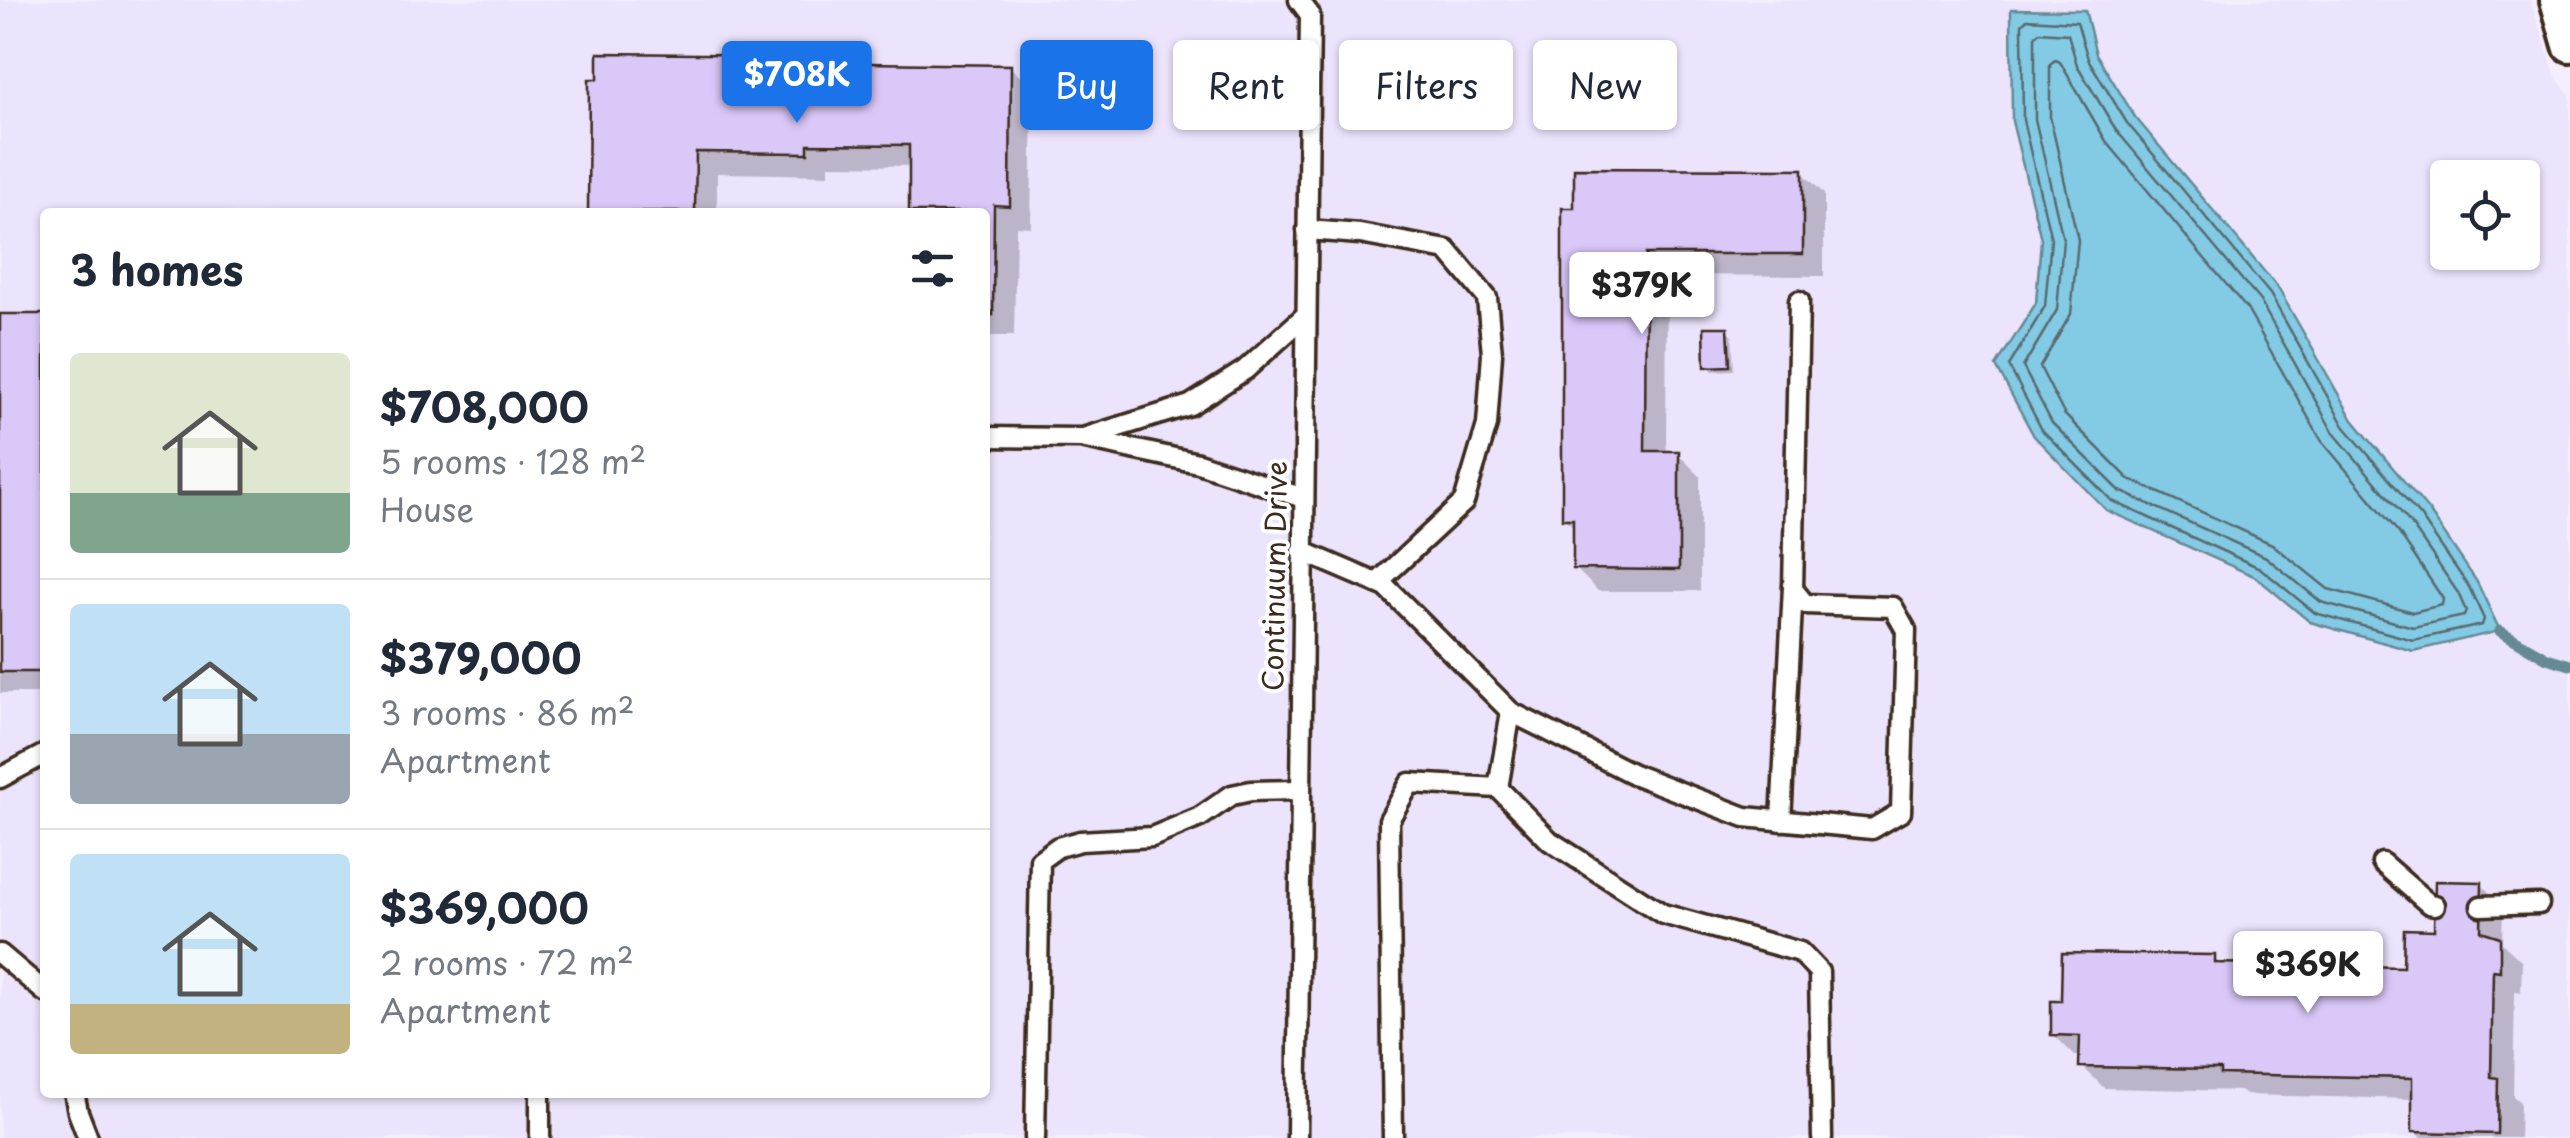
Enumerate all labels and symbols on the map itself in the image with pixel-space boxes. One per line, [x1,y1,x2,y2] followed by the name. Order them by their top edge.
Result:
[727,41,867,126] pin: $708K
[1572,252,1712,337] pin: $379K
[1250,461,1297,691] street label: Continuum Drive
[2238,931,2378,1016] pin: $369K

